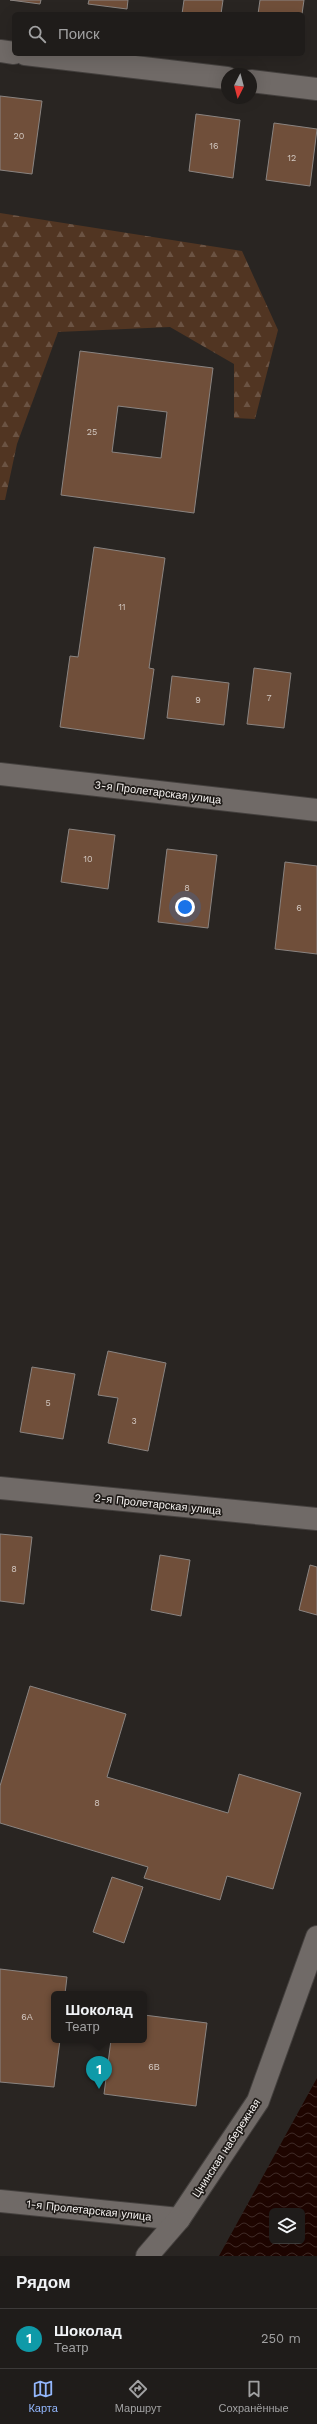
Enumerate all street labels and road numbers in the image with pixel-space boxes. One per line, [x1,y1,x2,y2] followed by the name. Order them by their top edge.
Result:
[94,778,223,807] street label: 3-я Пролетарская улица
[94,1491,223,1518] street label: 2-я Пролетарская улица
[190,2097,263,2200] street label: Цнинская набережная
[26,2197,153,2224] street label: 1-я Пролетарская улица

